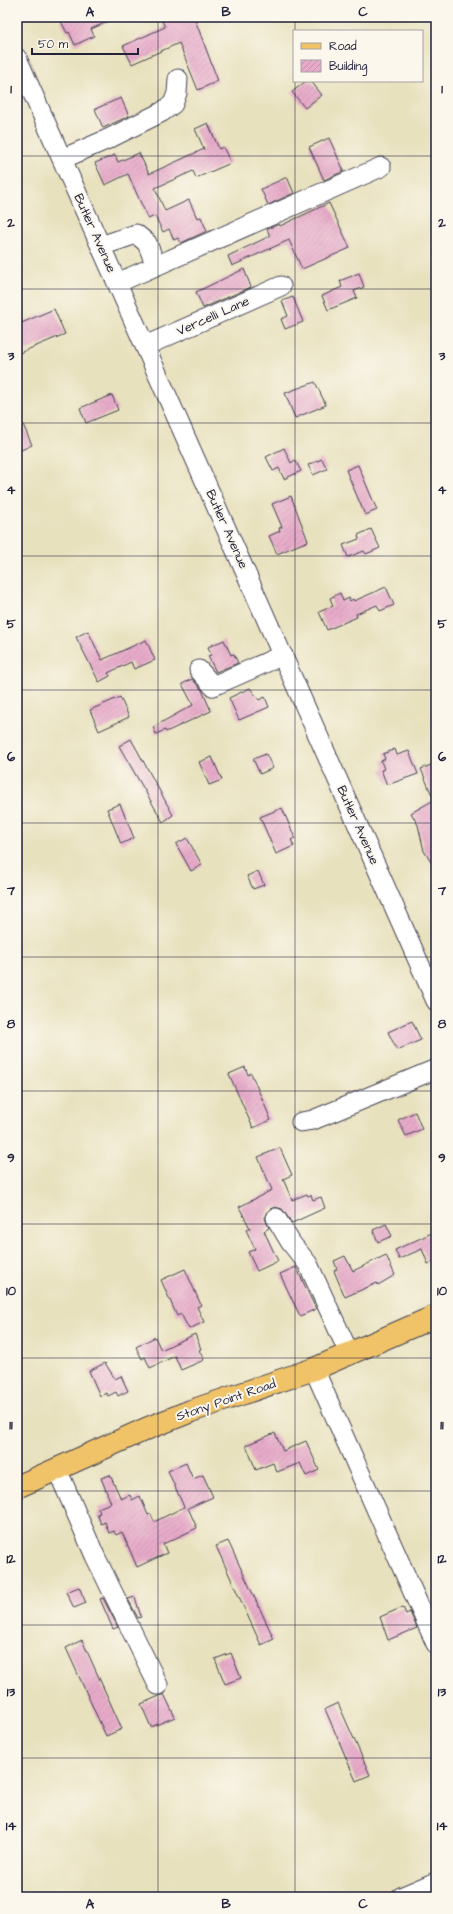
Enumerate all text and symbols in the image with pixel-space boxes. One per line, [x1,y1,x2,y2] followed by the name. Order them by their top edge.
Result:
[86,3,95,21] text: A
[221,3,231,21] text: B
[358,3,368,21] text: C
[32,30,138,56] scale bar
[293,30,423,82] legend
[38,36,69,53] text: 50 m
[329,38,357,55] text: Road
[329,58,367,76] text: Building
[10,80,12,98] text: 1
[441,80,443,98] text: 1
[70,191,120,275] street label: Butler Avenue
[6,214,15,232] text: 2
[437,214,446,232] text: 2
[174,292,252,340] street label: Vercelli Lane
[7,347,15,365] text: 3
[438,347,446,365] text: 3
[7,481,16,499] text: 4
[438,481,447,499] text: 4
[202,487,252,571] street label: Butler Avenue
[6,615,16,633] text: 5
[437,615,447,633] text: 5
[7,748,16,766] text: 6
[438,748,447,766] text: 6
[333,783,383,867] street label: Butler Avenue
[6,882,16,900] text: 7
[437,882,447,900] text: 7
[7,1015,16,1033] text: 8
[438,1015,447,1033] text: 8
[7,1149,15,1167] text: 9
[438,1149,446,1167] text: 9
[6,1282,17,1300] text: 10
[437,1282,448,1300] text: 10
[174,1374,279,1426] street label: Stony Point Road
[9,1416,13,1434] text: 11
[440,1416,444,1434] text: 11
[6,1550,16,1568] text: 12
[437,1550,447,1568] text: 12
[7,1683,16,1701] text: 13
[438,1683,447,1701] text: 13
[6,1817,16,1835] text: 14
[437,1817,447,1835] text: 14
[86,1895,95,1913] text: A
[221,1895,231,1913] text: B
[358,1895,368,1913] text: C

